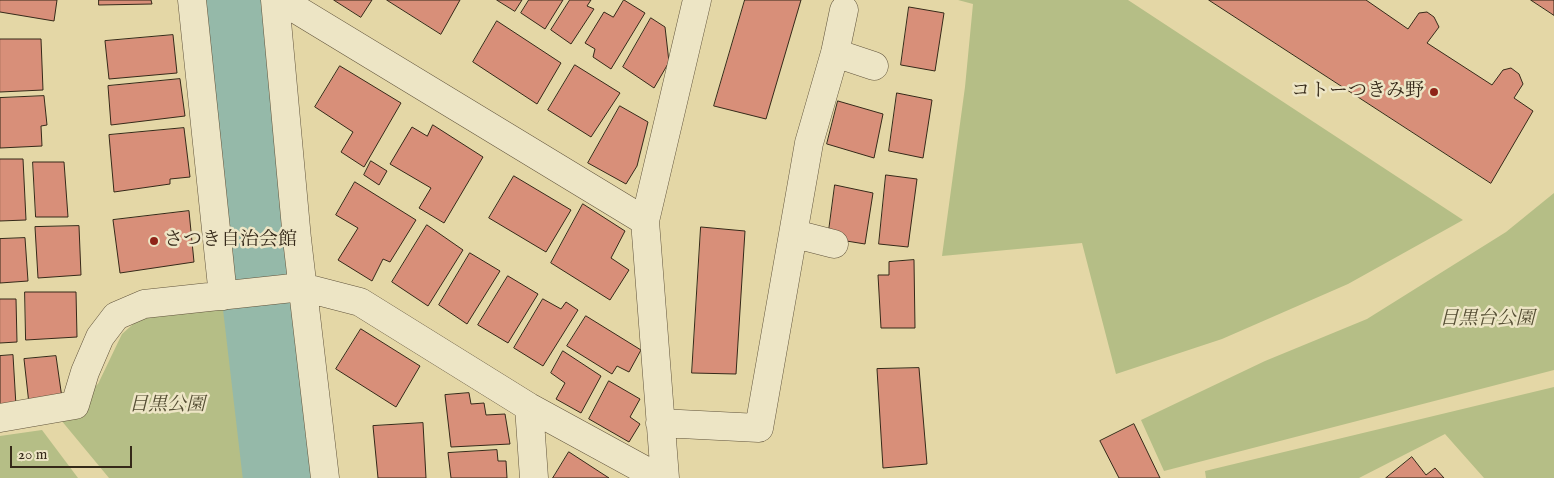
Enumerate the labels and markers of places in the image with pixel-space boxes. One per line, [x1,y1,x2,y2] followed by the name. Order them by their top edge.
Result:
[1291,81,1424,103] place label: コトーつきみ野
[1428,86,1440,98] marker: コトーつきみ野
[164,230,297,252] place label: さつき自治会館
[148,235,160,247] marker: さつき自治会館

